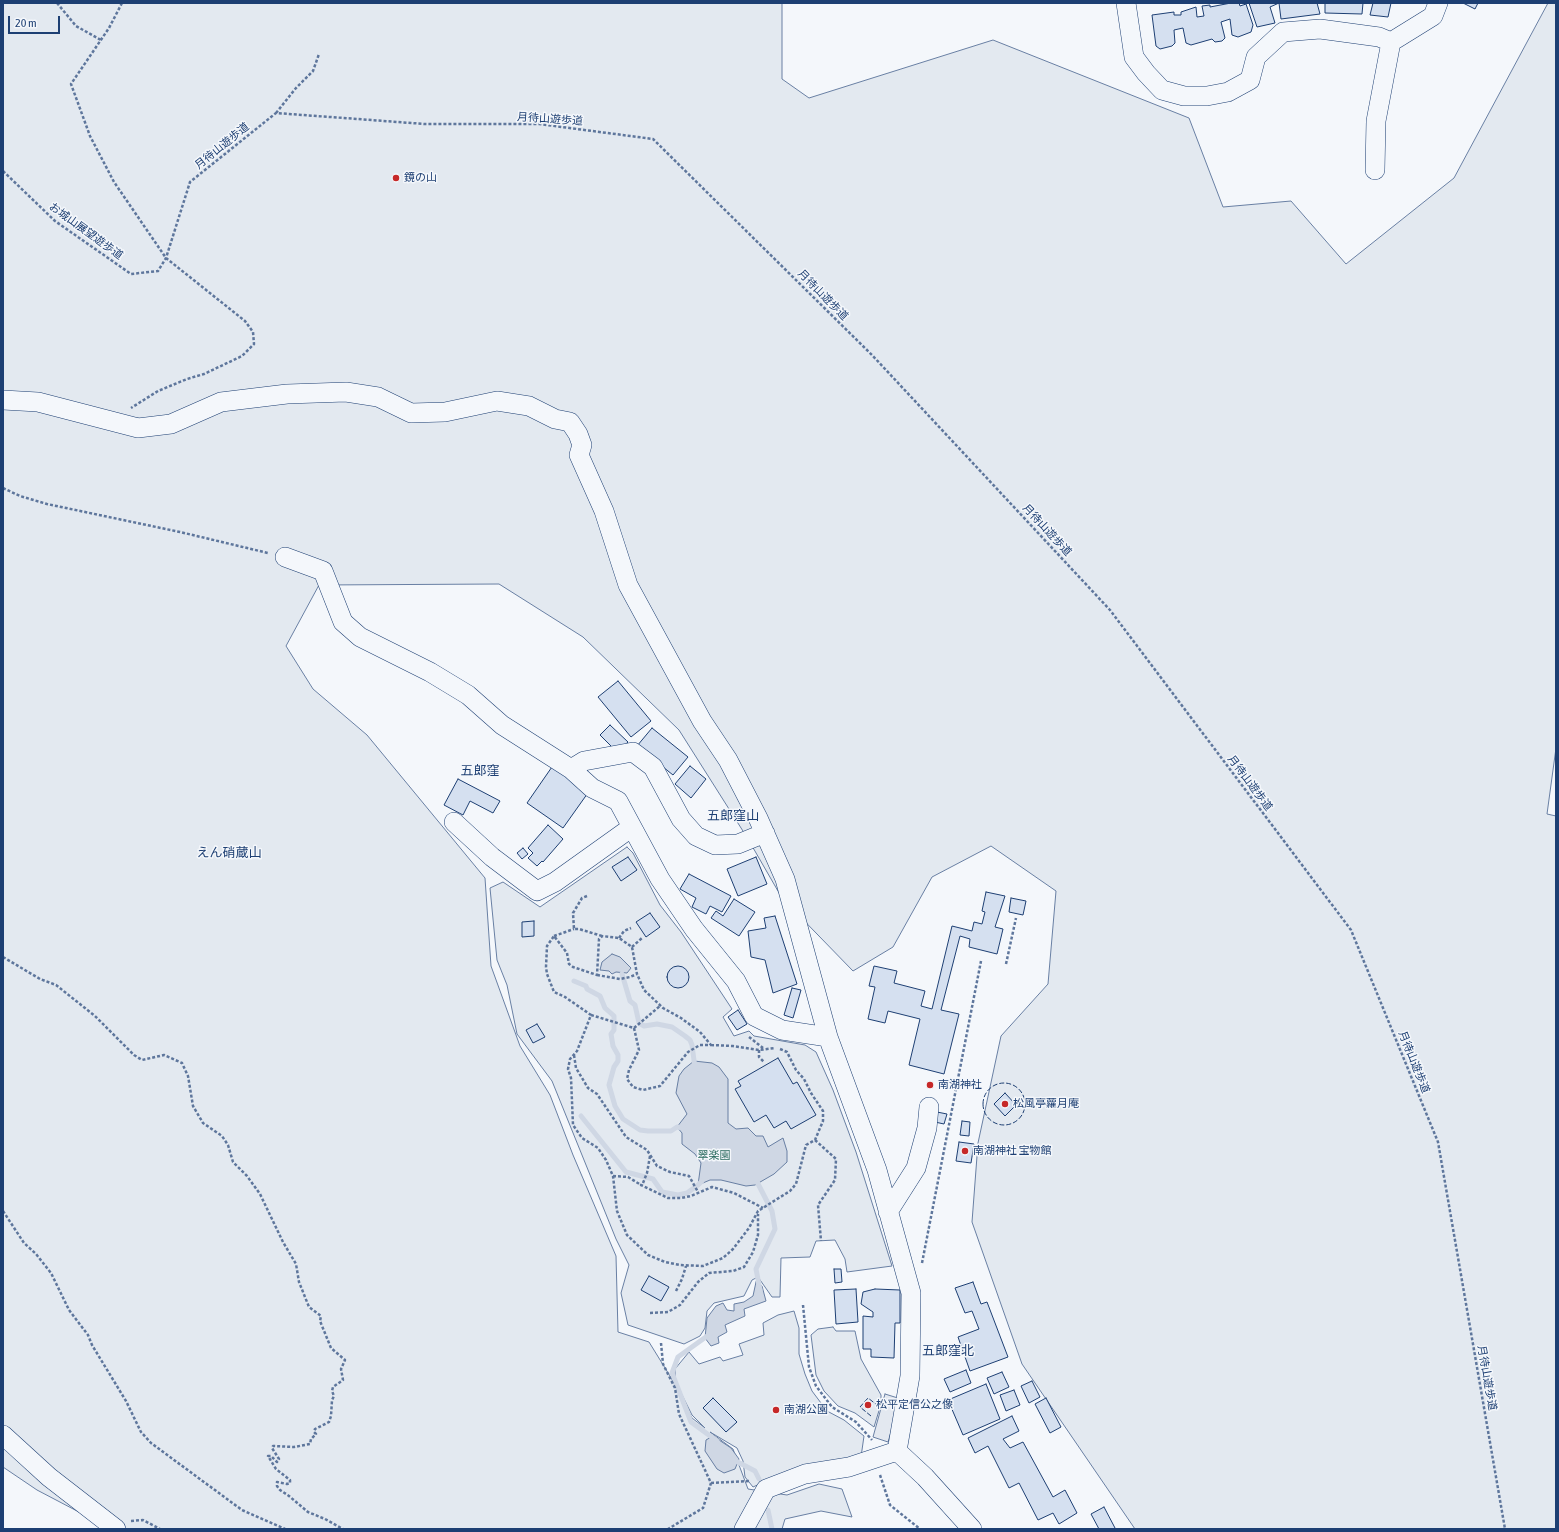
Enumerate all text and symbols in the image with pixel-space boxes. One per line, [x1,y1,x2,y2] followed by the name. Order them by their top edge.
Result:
[10,8,62,34] scale bar
[15,16,37,30] text: 20 m
[517,110,583,128] street label: 月待山遊歩道
[192,120,252,172] street label: 月待山遊歩道
[404,171,437,185] place label: 鏡の山
[391,173,401,183] marker: 鏡の山
[47,200,125,262] street label: お城山展望遊歩道
[795,267,851,323] street label: 月待山遊歩道
[1020,501,1074,559] street label: 月待山遊歩道
[1225,753,1275,813] street label: 月待山遊歩道
[461,763,499,779] district label: 五郎窪
[707,808,759,824] district label: 五郎窪山
[197,845,261,861] district label: えん硝蔵山
[1396,1029,1432,1095] street label: 月待山遊歩道
[938,1078,982,1092] place label: 南湖神社
[925,1080,935,1090] marker: 南湖神社
[1013,1097,1079,1111] place label: 松風亭蘿月庵
[1000,1099,1010,1109] marker: 松風亭蘿月庵
[973,1144,1052,1158] place label: 南湖神社 宝物館
[960,1146,970,1156] marker: 南湖神社 宝物館
[698,1149,730,1163] park label: 翠楽園
[922,1343,974,1359] district label: 五郎窪北
[1475,1344,1499,1412] street label: 月待山遊歩道
[876,1398,953,1412] place label: 松平定信公之像
[863,1400,873,1410] marker: 松平定信公之像
[784,1403,828,1417] place label: 南湖公園
[771,1405,781,1415] marker: 南湖公園

